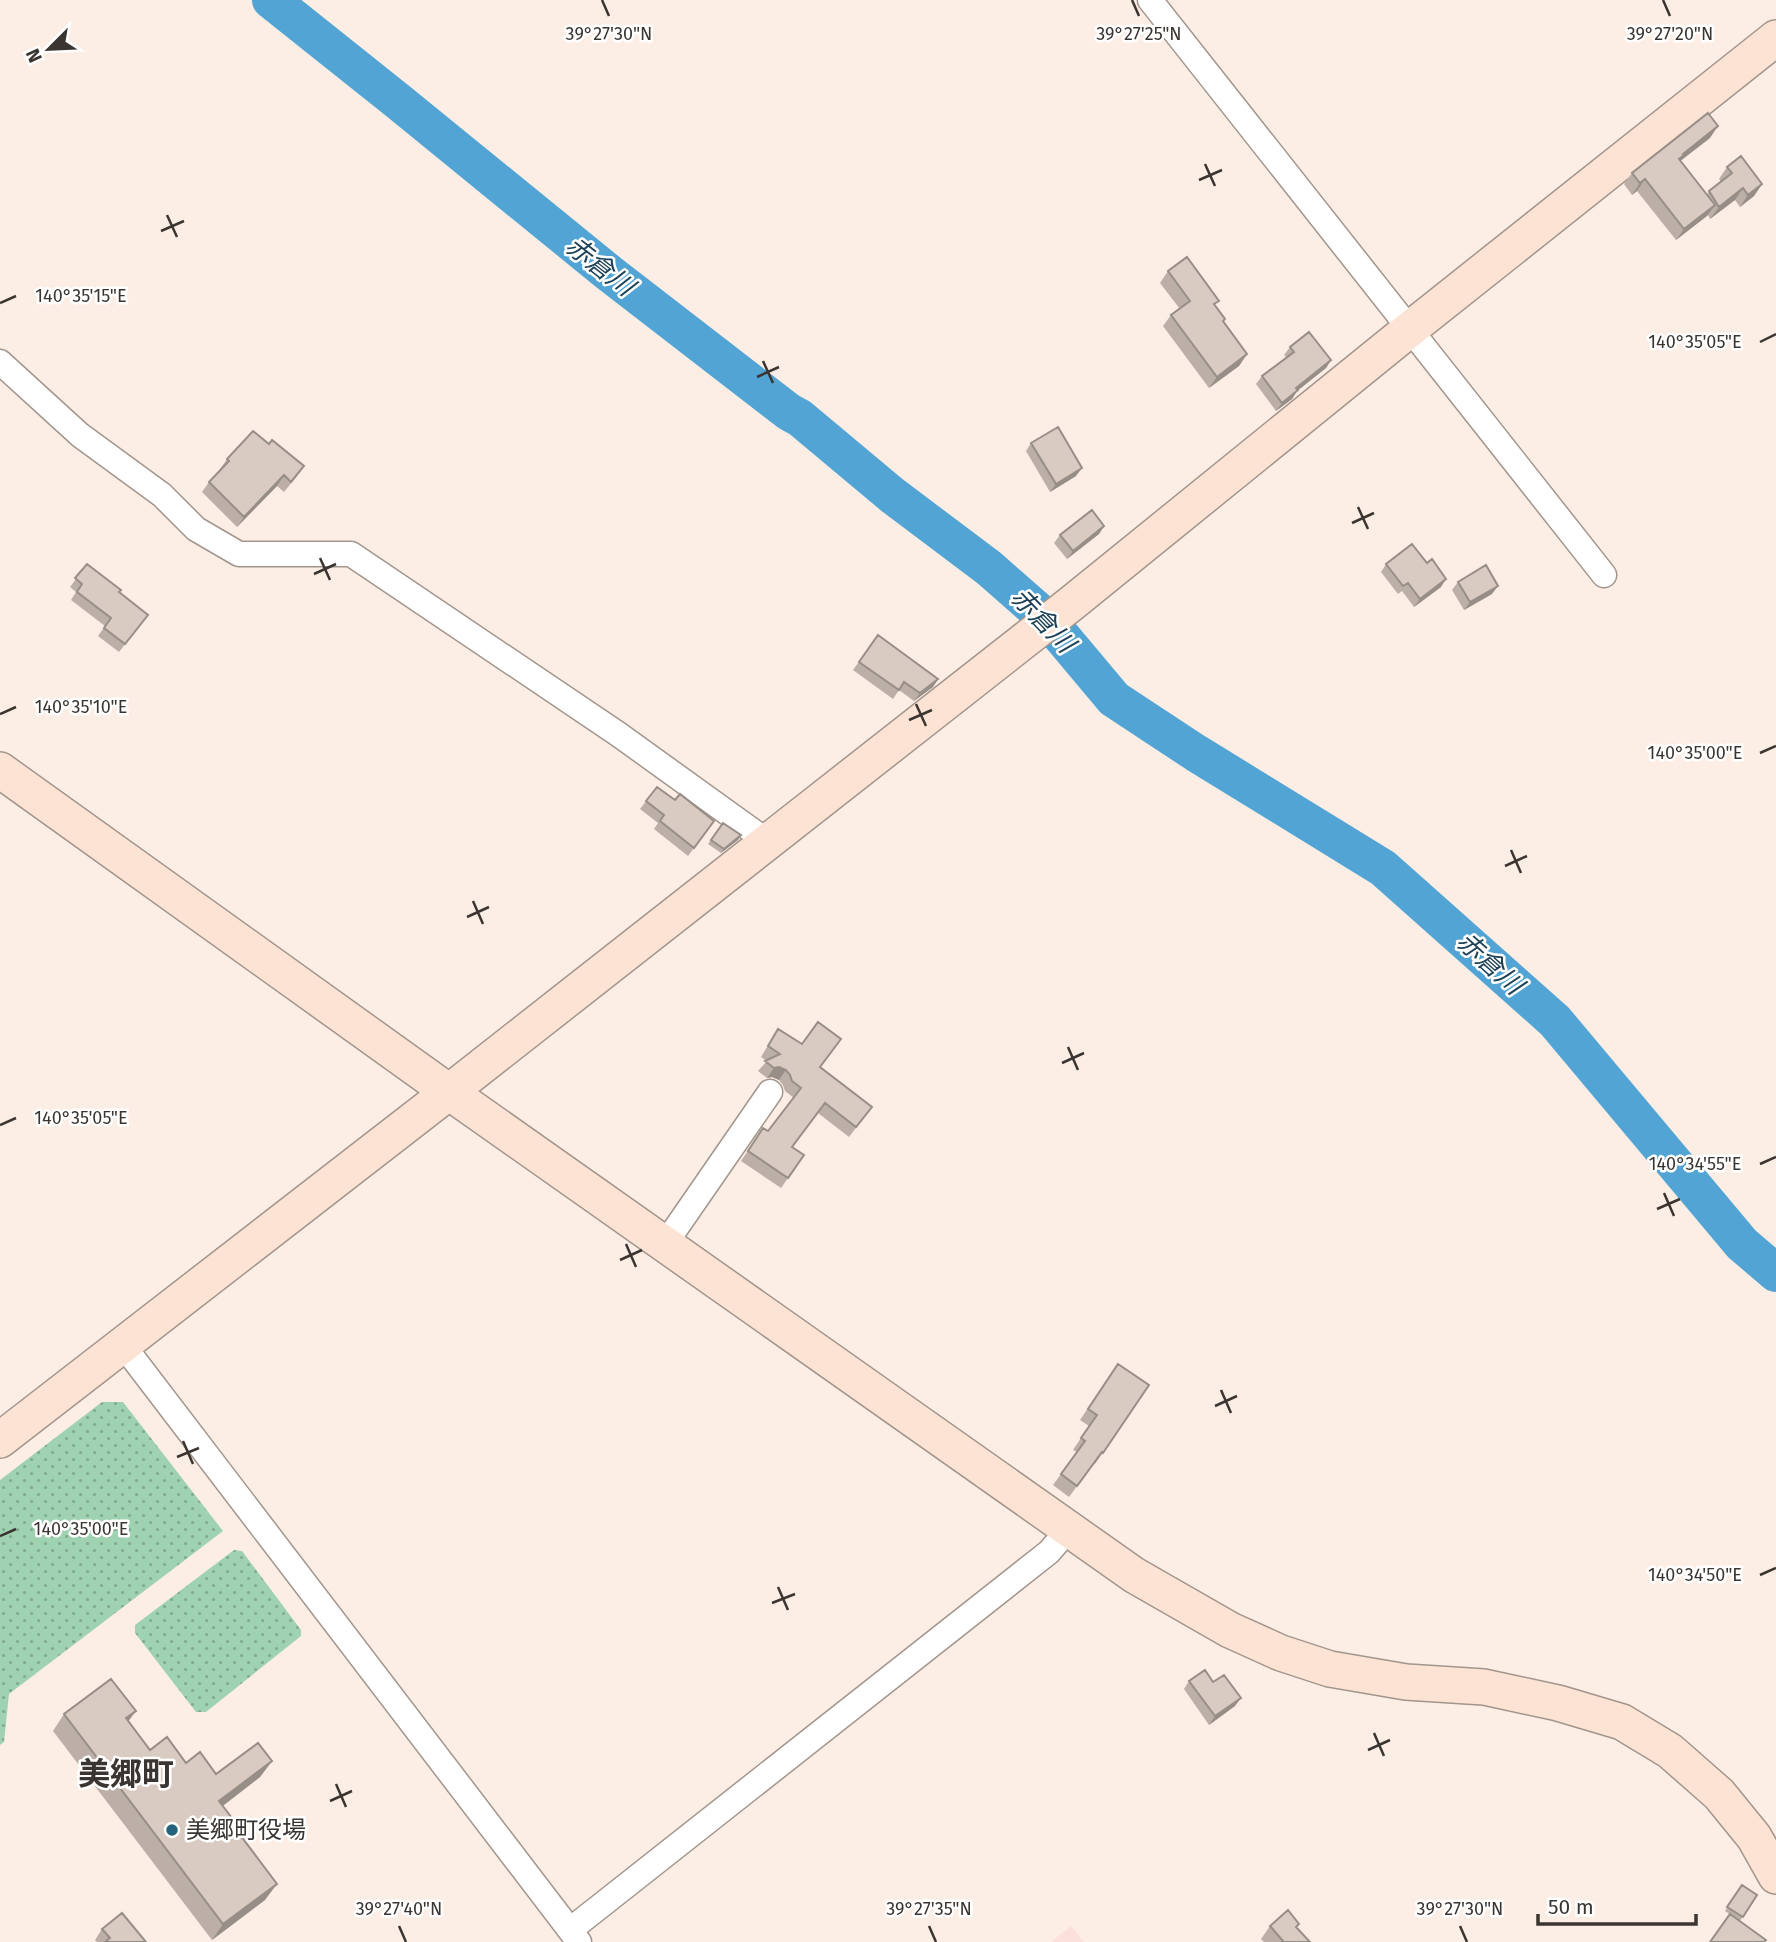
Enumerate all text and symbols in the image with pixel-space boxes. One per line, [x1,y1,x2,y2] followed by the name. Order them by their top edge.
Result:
[14,14,84,84] north arrow
[566,23,652,45] text: 39°27'30"N
[1096,23,1182,45] text: 39°27'25"N
[1627,23,1713,45] text: 39°27'20"N
[21,45,47,66] text: N
[559,230,642,304] water label: 赤倉川
[35,285,127,307] text: 140°35'15"E
[1648,331,1742,353] text: 140°35'05"E
[1004,582,1083,661] water label: 赤倉川
[35,696,127,718] text: 140°35'10"E
[1648,742,1742,764] text: 140°35'00"E
[1450,926,1531,1003] water label: 赤倉川
[34,1107,128,1129] text: 140°35'05"E
[1649,1153,1741,1175] text: 140°34'55"E
[34,1518,128,1540] text: 140°35'00"E
[1648,1564,1742,1586] text: 140°34'50"E
[78,1755,174,1793] district label: 美郷町
[186,1816,306,1844] place label: 美郷町役場
[164,1822,180,1838] marker: 美郷町役場
[1538,1882,1696,1926] scale bar
[1548,1894,1594,1920] text: 50 m
[356,1898,442,1920] text: 39°27'40"N
[886,1898,972,1920] text: 39°27'35"N
[1417,1898,1503,1920] text: 39°27'30"N

